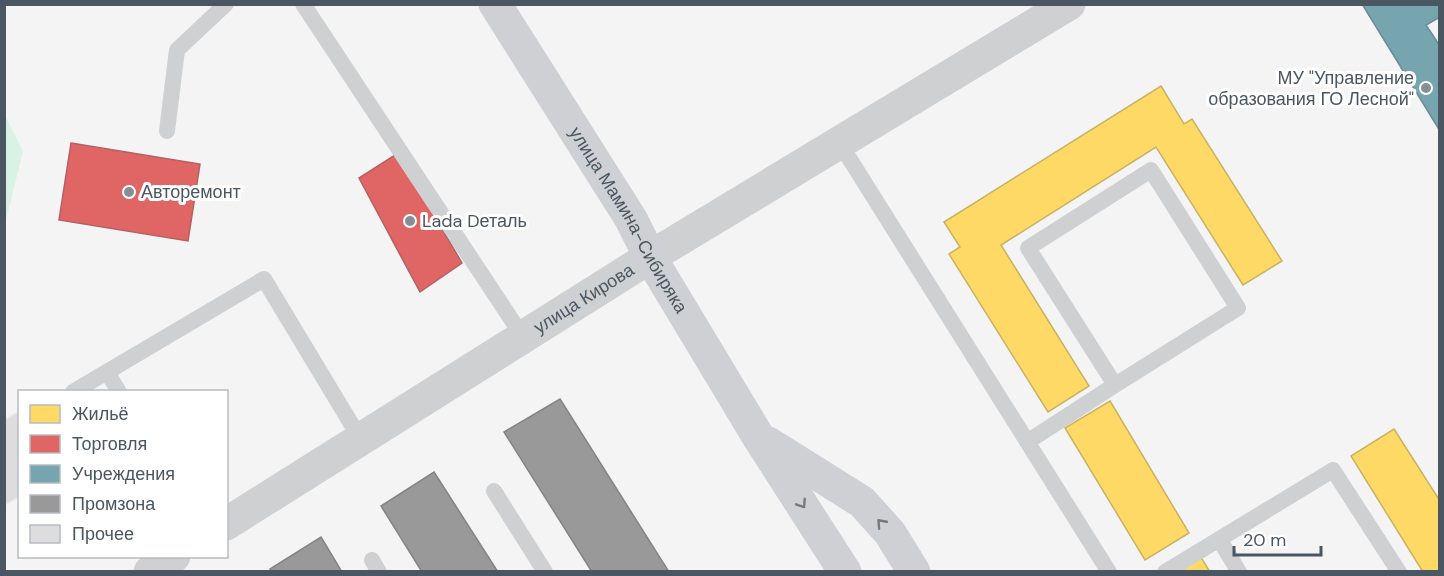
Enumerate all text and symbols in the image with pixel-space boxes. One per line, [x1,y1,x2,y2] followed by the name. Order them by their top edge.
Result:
[1208,66,1414,111] place label: МУ "Управление образования ГО Лесной"
[1419,81,1433,95] marker: МУ "Управление образования ГО Лесной"
[564,122,694,319] street label: улица Мамина-Сибиряка
[141,180,241,204] place label: Авторемонт
[122,185,136,199] marker: Авторемонт
[422,209,527,233] place label: Lada Dеталь
[403,214,417,228] marker: Lada Dеталь
[529,257,640,339] street label: улица Кирова
[18,390,228,558] legend
[72,402,129,426] text: Жильё
[72,432,147,456] text: Торговля
[72,462,175,486] text: Учреждения
[72,492,156,516] text: Промзона
[795,498,806,509] one-way arrow
[1234,519,1321,557] scale bar
[877,520,888,530] one-way arrow
[72,522,134,546] text: Прочее
[1243,528,1286,552] text: 20 m

